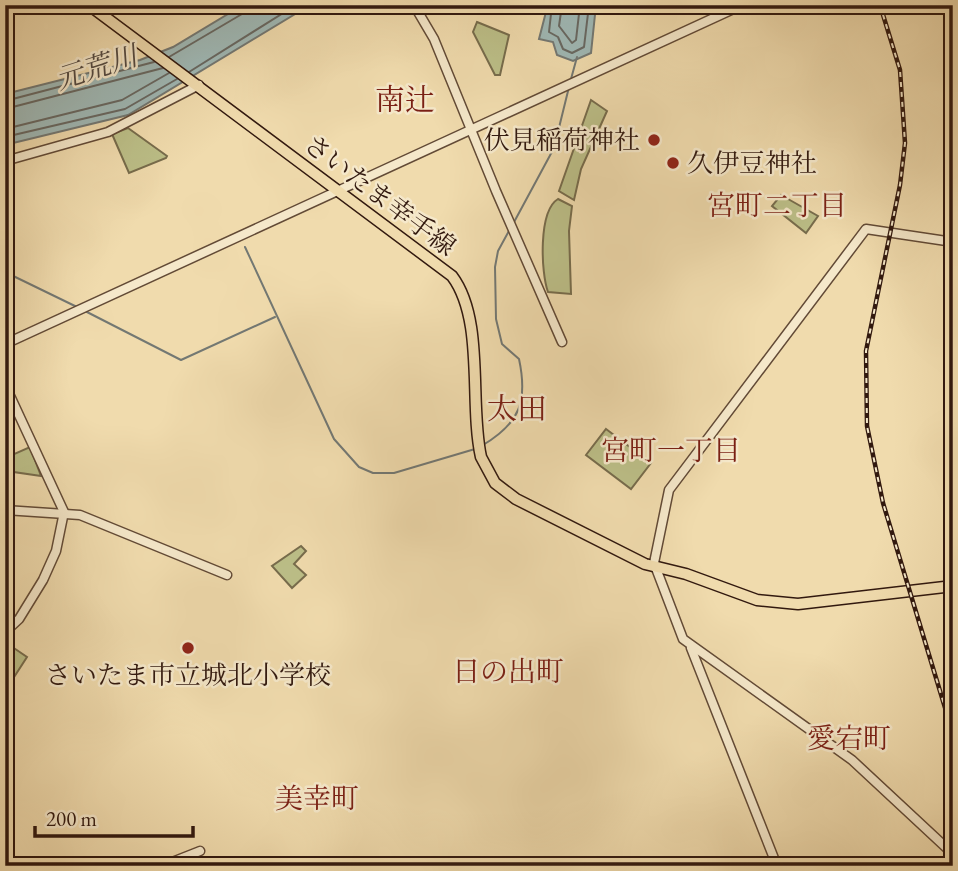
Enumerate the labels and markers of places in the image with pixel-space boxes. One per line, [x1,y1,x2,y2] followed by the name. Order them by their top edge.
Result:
[484,123,640,157] place label: 伏見稲荷神社
[646,132,662,148] marker: 伏見稲荷神社
[687,146,817,180] place label: 久伊豆神社
[665,155,681,171] marker: 久伊豆神社
[180,640,196,656] marker: さいたま市立城北小学校
[45,658,331,692] place label: さいたま市立城北小学校

